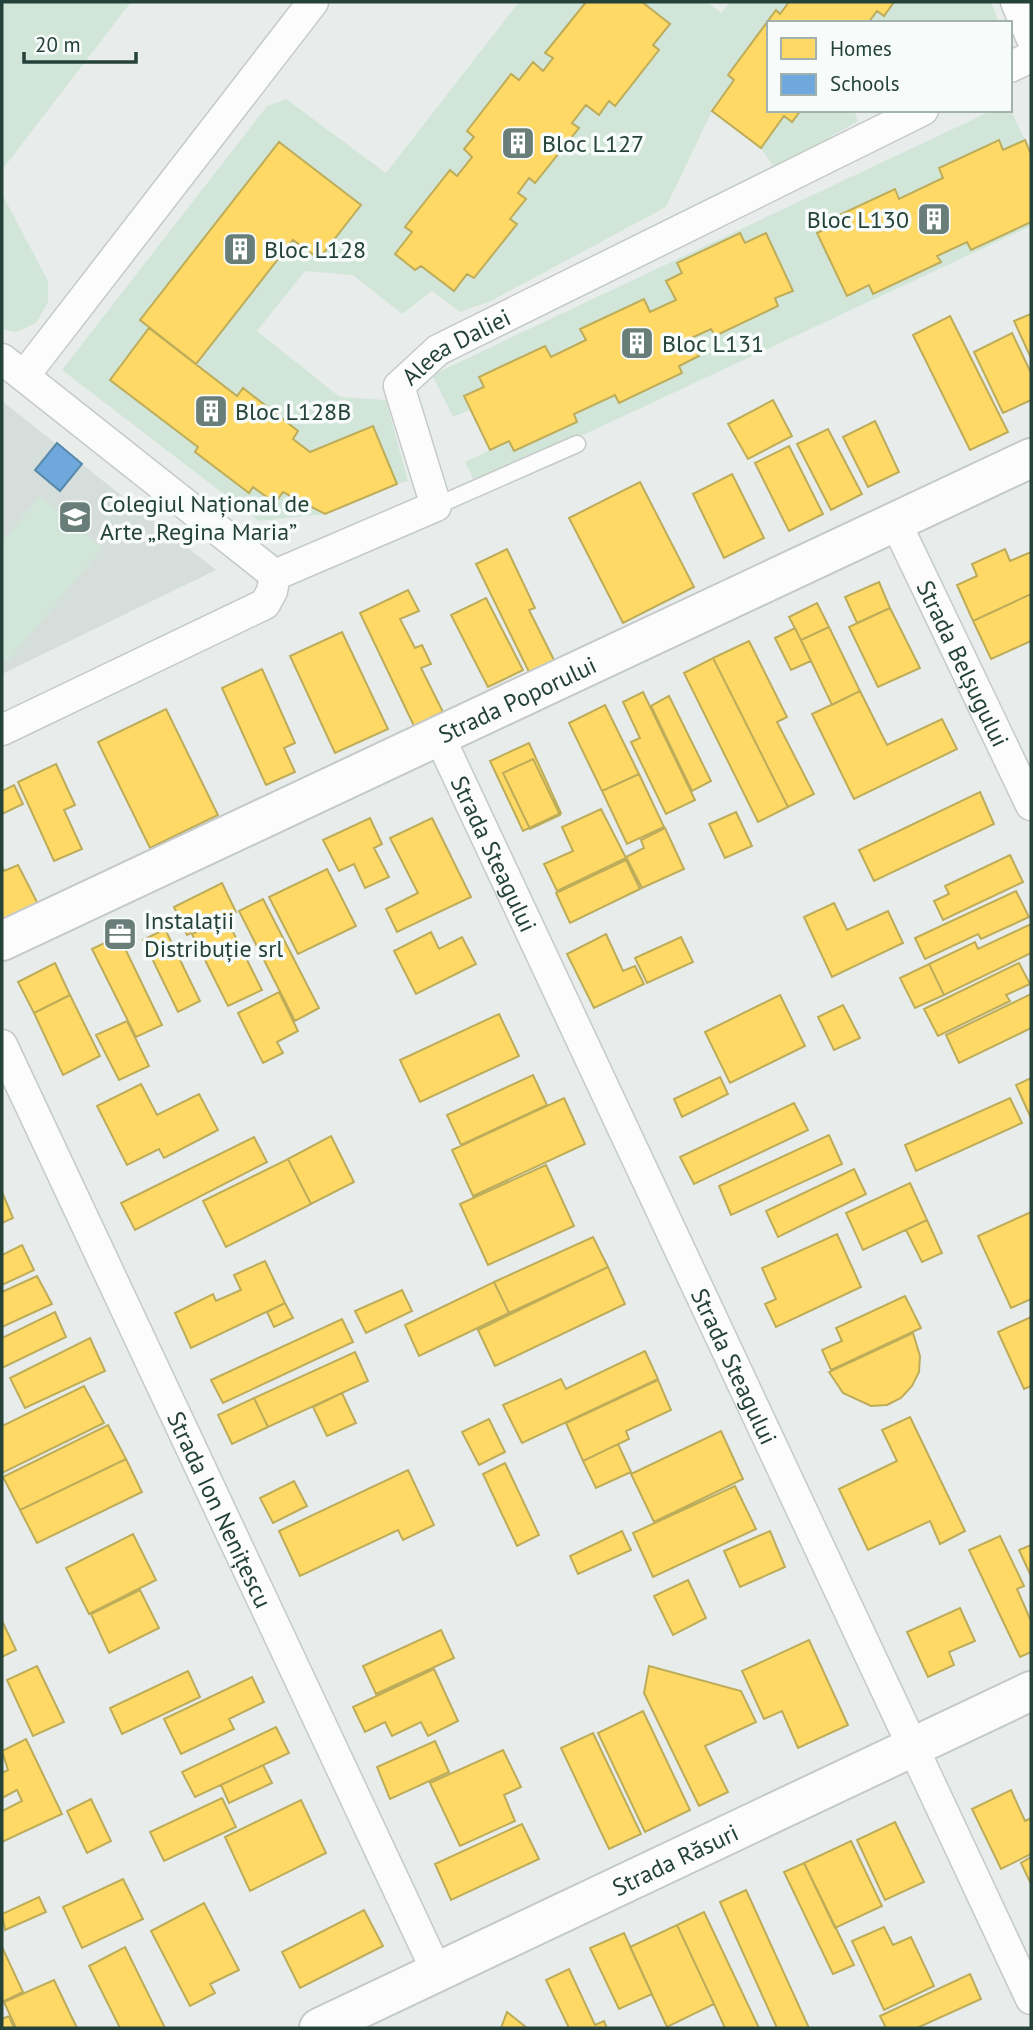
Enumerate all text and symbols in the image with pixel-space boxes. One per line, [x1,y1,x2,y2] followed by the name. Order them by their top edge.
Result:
[24,21,136,65] scale bar
[767,21,1012,112] legend
[35,31,81,58] text: 20 m
[830,35,892,62] text: Homes
[830,70,900,97] text: Schools
[499,124,537,162] building icon: Bloc L127
[542,128,644,159] place label: Bloc L127
[915,200,953,238] building icon: Bloc L130
[807,204,909,235] place label: Bloc L130
[221,230,259,268] building icon: Bloc L128
[264,234,366,265] place label: Bloc L128
[395,301,515,392] street label: Aleea Daliei
[618,324,656,362] building icon: Bloc L131
[662,328,764,359] place label: Bloc L131
[192,392,230,430] building icon: Bloc L128B
[235,396,351,427] place label: Bloc L128B
[100,488,309,547] place label: Colegiul Național de Arte „Regina Maria”
[56,498,94,536] school or university icon: Colegiul Național de Arte „Regina Maria”
[910,575,1016,752] street label: Strada Belșugului
[433,649,601,750] street label: Strada Poporului
[444,771,544,937] street label: Strada Steagului
[144,905,283,964] place label: Instalații Distribuție srl
[101,915,139,953] office icon: Instalații Distribuție srl
[684,1283,784,1449] street label: Strada Steagului
[161,1406,279,1613] street label: Strada Ion Nenițescu
[607,1816,743,1903] street label: Strada Răsuri

